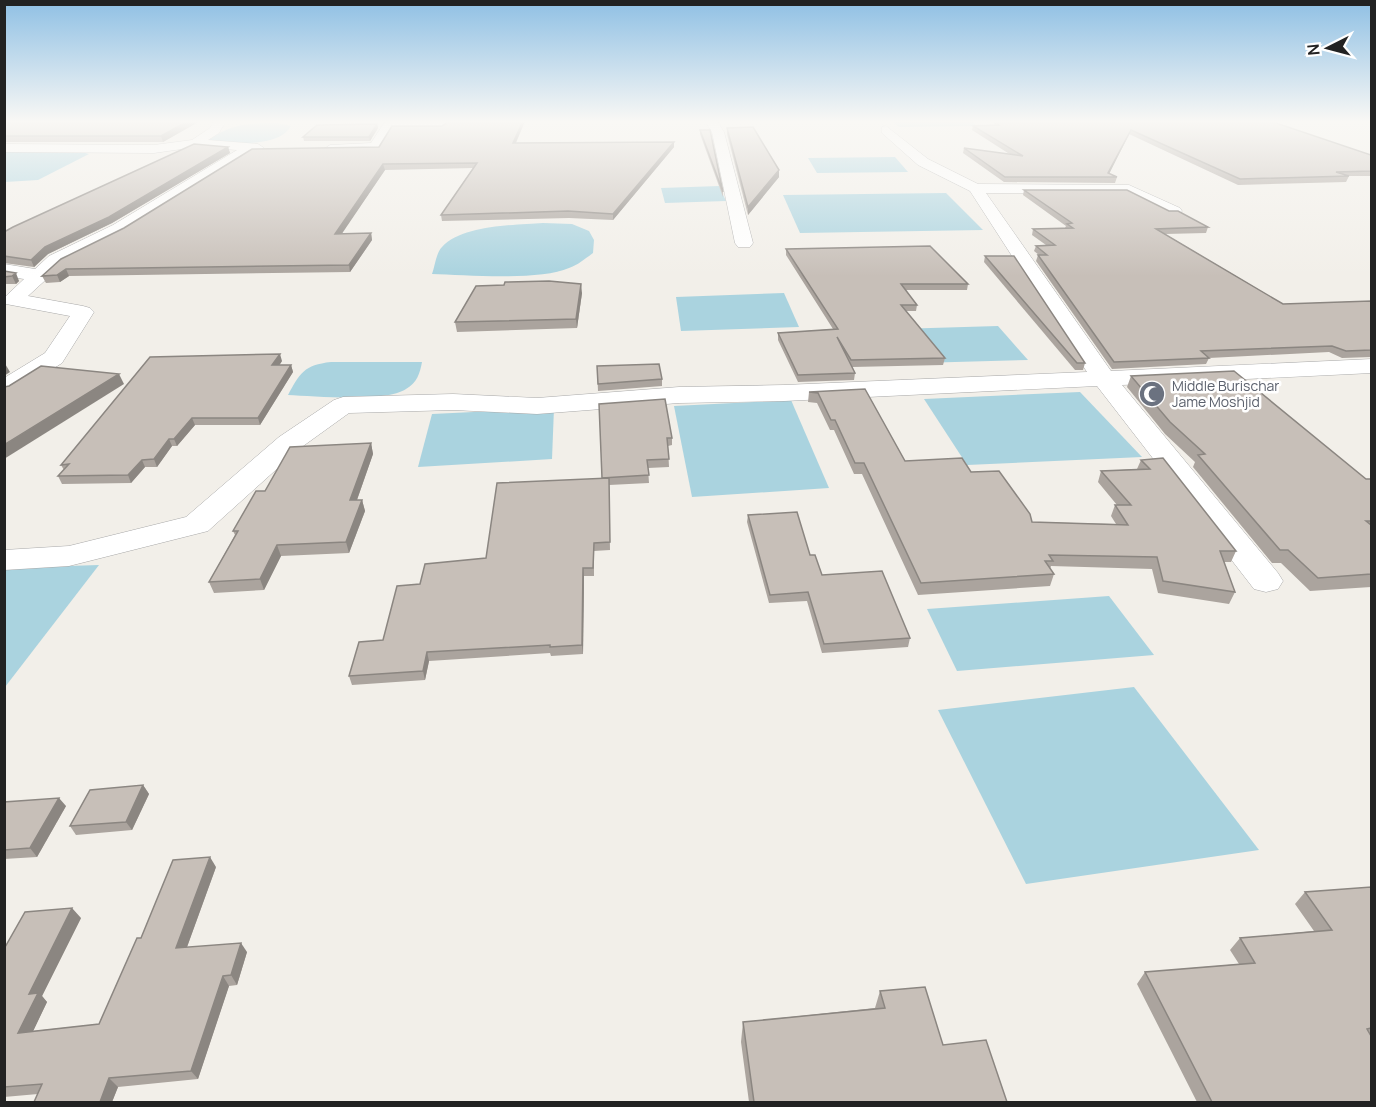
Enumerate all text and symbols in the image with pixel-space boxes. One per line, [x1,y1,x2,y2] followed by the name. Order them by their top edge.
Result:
[1298,18,1358,78] north arrow
[1302,43,1325,56] text: N
[1172,376,1279,411] place label: Middle Burischar Jame Moshjid
[1137,379,1167,409] mosque icon: Middle Burischar Jame Moshjid

